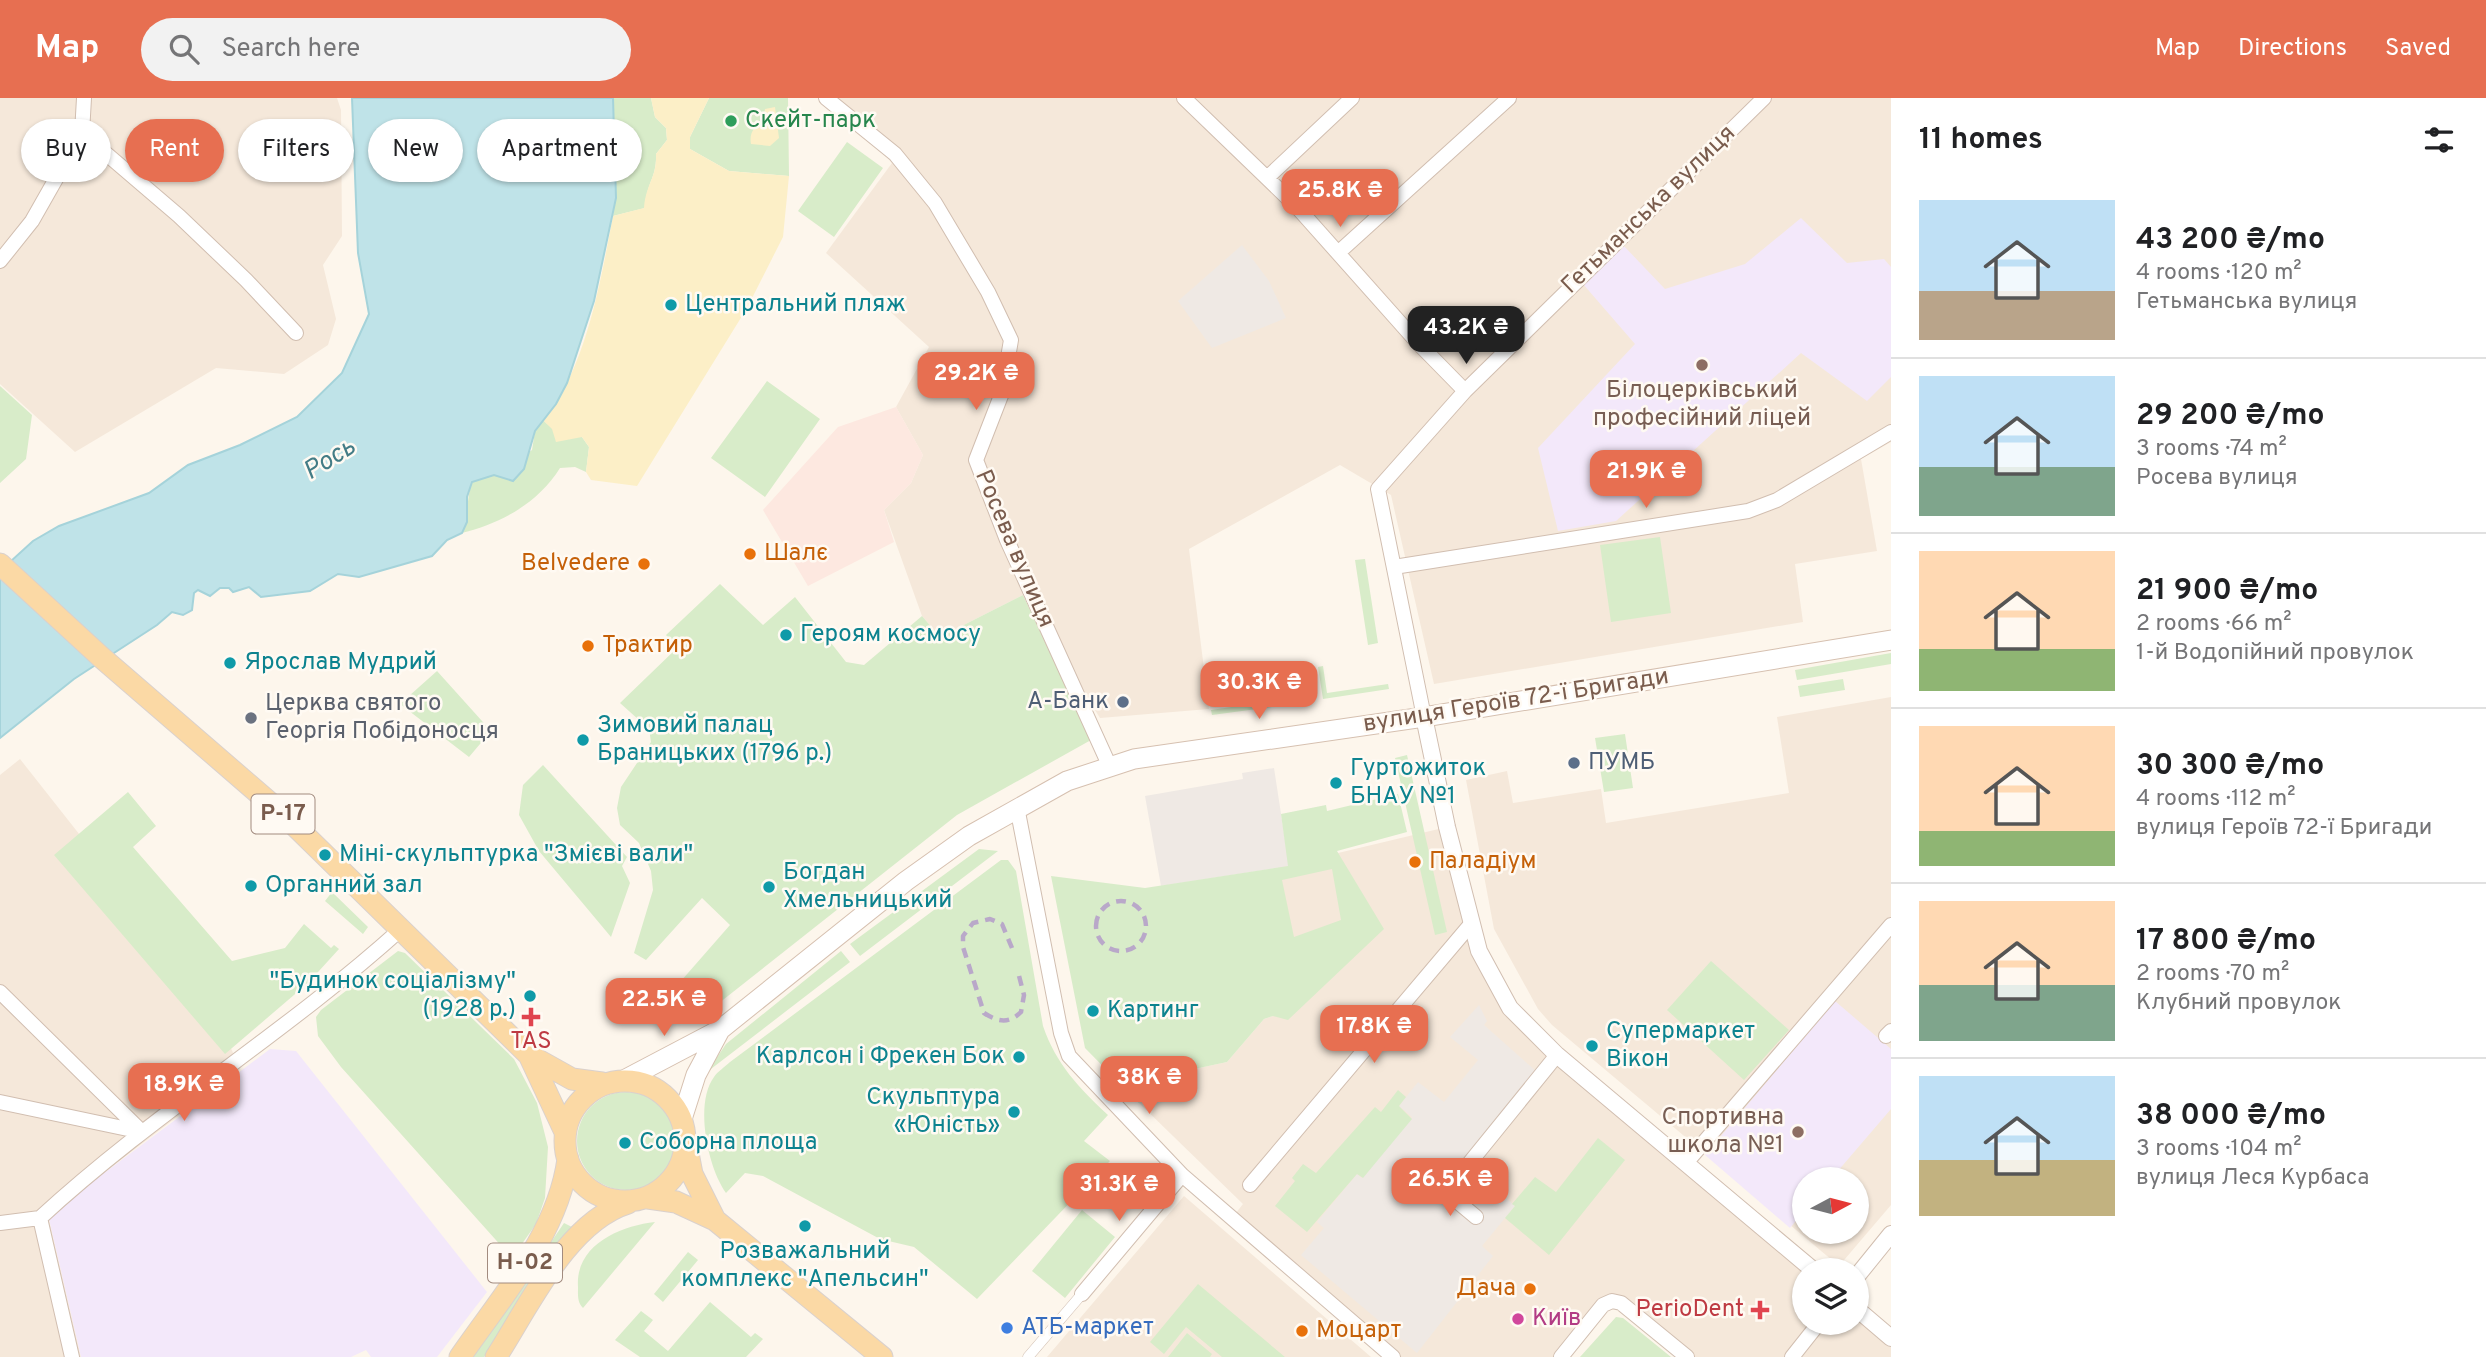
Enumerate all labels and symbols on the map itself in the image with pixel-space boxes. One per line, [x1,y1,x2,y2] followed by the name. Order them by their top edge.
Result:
[745,106,876,136] place label: Скейт-парк
[723,113,739,129] marker: Скейт-парк
[1556,119,1742,301] street label: Гетьманська вулиця
[1275,170,1405,229] pin: 25.8K ₴
[685,290,906,320] place label: Центральний пляж
[663,297,679,313] marker: Центральний пляж
[1401,306,1531,366] pin: 43.2K ₴
[911,352,1041,412] pin: 29.2K ₴
[1694,357,1710,373] marker: Білоцерківський професійний ліцей
[1593,376,1811,434] place label: Білоцерківський професійний ліцей
[298,431,362,489] water label: Рось
[1581,450,1711,510] pin: 21.9K ₴
[967,466,1061,632] street label: Росева вулиця
[764,539,828,569] place label: Шалє
[742,546,758,562] marker: Шалє
[521,549,630,579] place label: Belvedere
[636,556,652,572] marker: Belvedere
[800,620,981,650] place label: Героям космосу
[778,627,794,643] marker: Героям космосу
[602,631,693,661] place label: Трактир
[580,638,596,654] marker: Трактир
[244,648,437,678] place label: Ярослав Мудрий
[222,655,238,671] marker: Ярослав Мудрий
[1194,662,1324,721] pin: 30.3K ₴
[1361,662,1671,740] street label: вулиця Героїв 72-ї Бригади
[1027,687,1109,717] place label: А-Банк
[265,689,499,747] place label: Церква святого Георгія Побідоносця
[1115,694,1131,710] marker: А-Банк
[243,710,259,726] marker: Церква святого Георгія Побідоносця
[597,711,832,769] place label: Зимовий палац Браницьких (1796 р.)
[575,732,591,748] marker: Зимовий палац Браницьких (1796 р.)
[1588,748,1655,778] place label: ПУМБ
[1350,754,1486,812] place label: Гуртожиток БНАУ №1
[1566,755,1582,771] marker: ПУМБ
[1328,775,1344,791] marker: Гуртожиток БНАУ №1
[252,794,314,834] road number: Р-17
[339,840,693,870] place label: Міні-скульптурка "Змієві вали"
[317,847,333,863] marker: Міні-скульптурка "Змієві вали"
[1429,847,1537,877] place label: Паладіум
[1407,854,1423,870] marker: Паладіум
[783,858,952,916] place label: Богдан Хмельницький
[265,871,422,901] place label: Органний зал
[243,878,259,894] marker: Органний зал
[761,879,777,895] marker: Богдан Хмельницький
[270,967,516,1025] place label: "Будинок соціалізму" (1928 р.)
[599,978,729,1038] pin: 22.5K ₴
[522,988,538,1004] marker: "Будинок соціалізму" (1928 р.)
[1107,996,1199,1026] place label: Картинг
[1085,1003,1101,1019] marker: Картинг
[1309,1006,1439,1065] pin: 17.8K ₴
[523,1009,539,1025] marker: TAS
[1606,1017,1755,1075] place label: Супермаркет Вікон
[510,1027,552,1057] place label: TAS
[1584,1038,1600,1054] marker: Супермаркет Вікон
[756,1042,1005,1072] place label: Карлсон і Фрекен Бок
[1011,1049,1027,1065] marker: Карлсон і Фрекен Бок
[1100,1056,1198,1116] pin: 38K ₴
[119,1063,249,1123] pin: 18.9K ₴
[866,1083,1000,1141] place label: Скульптура «Юність»
[1662,1103,1784,1161] place label: Спортивна школа №1
[1006,1104,1022,1120] marker: Скульптура «Юність»
[1790,1124,1806,1140] marker: Спортивна школа №1
[639,1128,817,1158] place label: Соборна площа
[617,1135,633,1151] marker: Соборна площа
[1385,1158,1515,1218] pin: 26.5K ₴
[1054,1164,1184,1223] pin: 31.3K ₴
[1792,1167,1869,1244] north arrow
[797,1218,813,1234] marker: Розважальний комплекс "Апельсин"
[681,1237,929,1295] place label: Розважальний комплекс "Апельсин"
[488,1244,562,1282] road number: Н-02
[1456,1274,1516,1304] place label: Дача
[1522,1281,1538,1297] marker: Дача
[1635,1295,1744,1325] place label: PerioDent
[1750,1300,1770,1320] marker: PerioDent
[1532,1304,1581,1334] place label: Київ
[1510,1311,1526,1327] marker: Київ
[1021,1313,1154,1343] place label: АТБ-маркет
[1316,1316,1401,1346] place label: Моцарт
[999,1320,1015,1336] marker: АТБ-маркет
[1294,1323,1310,1339] marker: Моцарт

